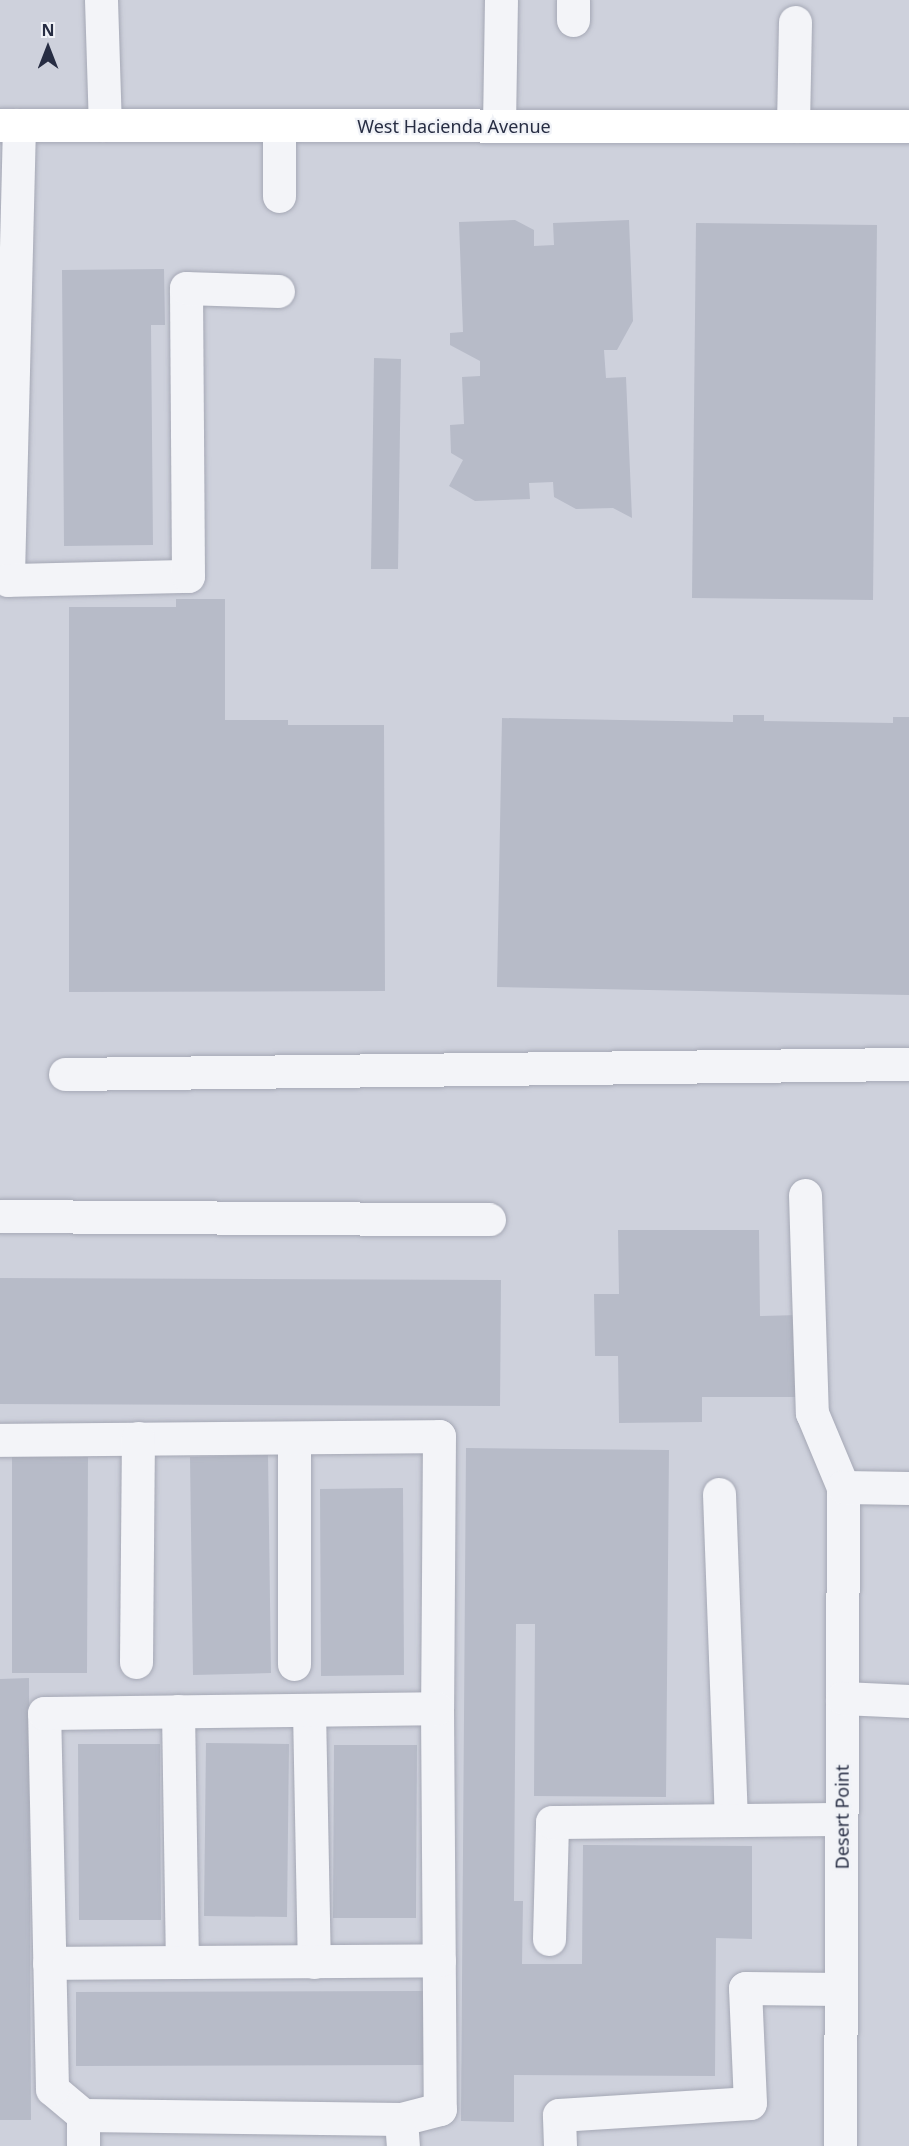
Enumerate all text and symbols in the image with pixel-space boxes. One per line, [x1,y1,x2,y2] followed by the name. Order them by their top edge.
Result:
[18,18,78,78] north arrow
[41,19,55,41] text: N
[357,115,551,137] street label: West Hacienda Avenue
[831,1765,853,1869] street label: Desert Point

